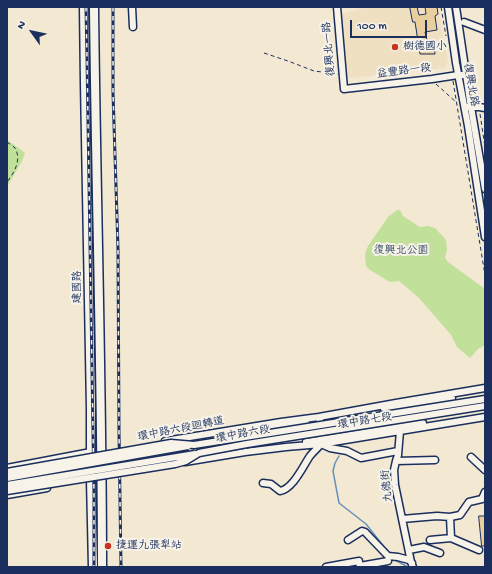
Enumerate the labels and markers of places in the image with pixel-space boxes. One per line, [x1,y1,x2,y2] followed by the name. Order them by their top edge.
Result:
[403,40,447,54] place label: 樹德國小
[390,42,400,52] marker: 樹德國小
[116,539,182,553] place label: 捷運九張犁站
[103,541,113,551] marker: 捷運九張犁站

